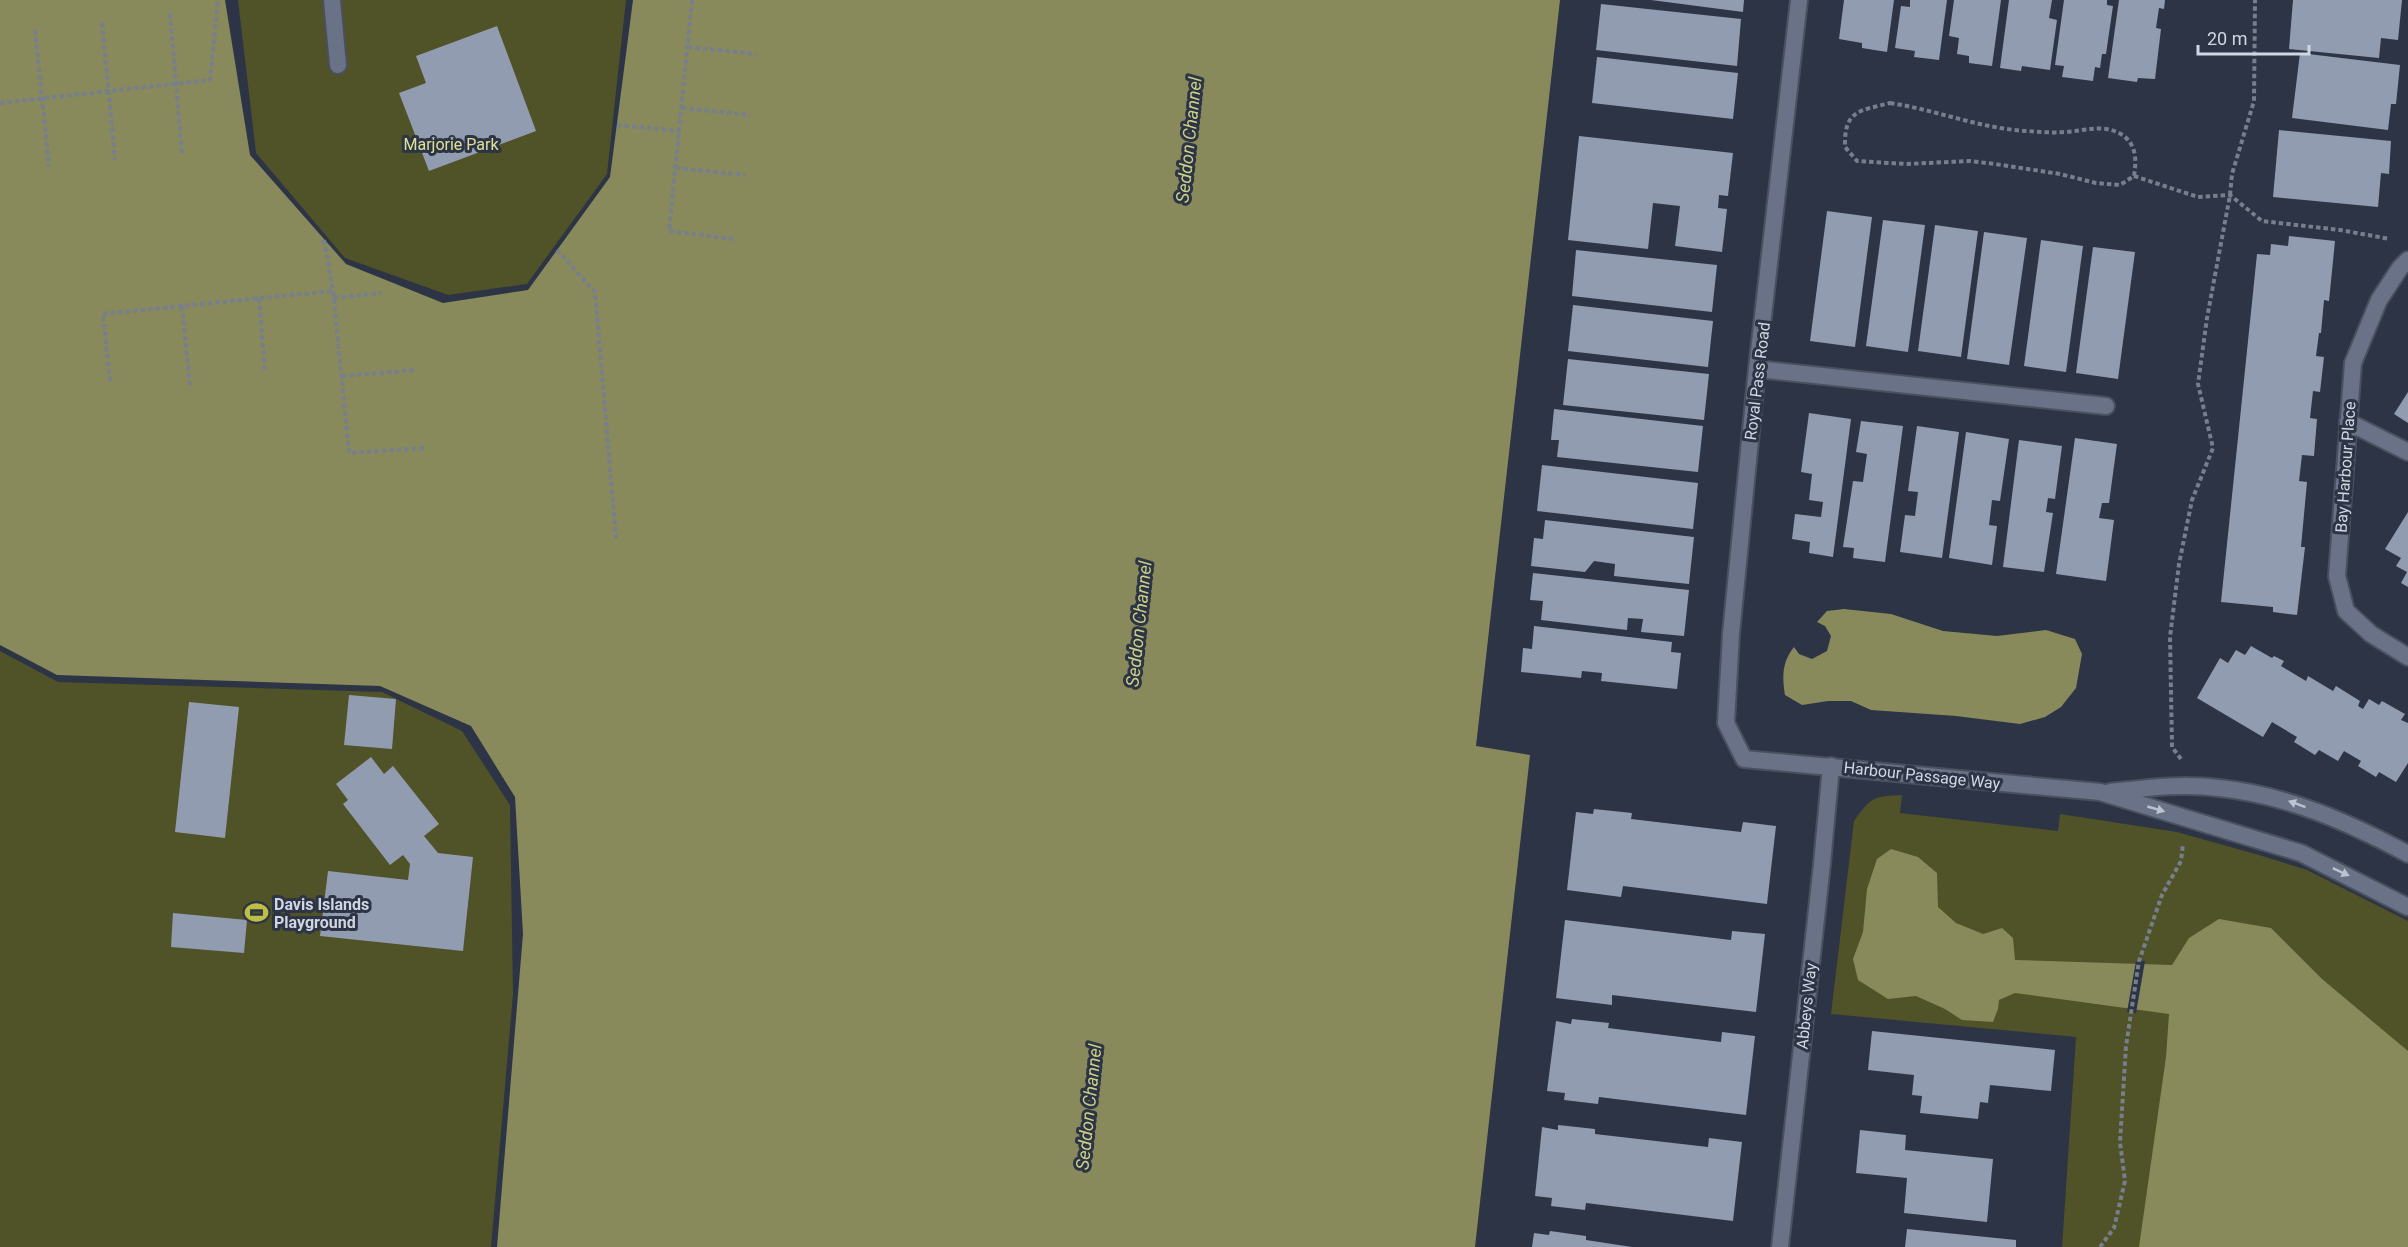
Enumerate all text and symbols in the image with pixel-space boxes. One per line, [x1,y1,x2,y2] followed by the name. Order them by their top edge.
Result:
[2198,18,2309,56] scale bar
[2207,28,2247,49] text: 20 m
[1171,75,1206,204] water label: Seddon Channel
[403,135,499,154] park label: Marjorie Park
[1741,321,1774,441] street label: Royal Pass Road
[2331,401,2360,533] street label: Bay Harbour Place
[1121,559,1156,688] water label: Seddon Channel
[1843,758,2002,793] street label: Harbour Passage Way
[2288,799,2306,809] one-way arrow
[2148,805,2166,814] one-way arrow
[2332,867,2349,876] one-way arrow
[274,895,369,932] place label: Davis Islands Playground
[243,900,269,926] sports icon: Davis Islands Playground
[1793,962,1821,1050] street label: Abbeys Way
[1071,1042,1106,1171] water label: Seddon Channel

